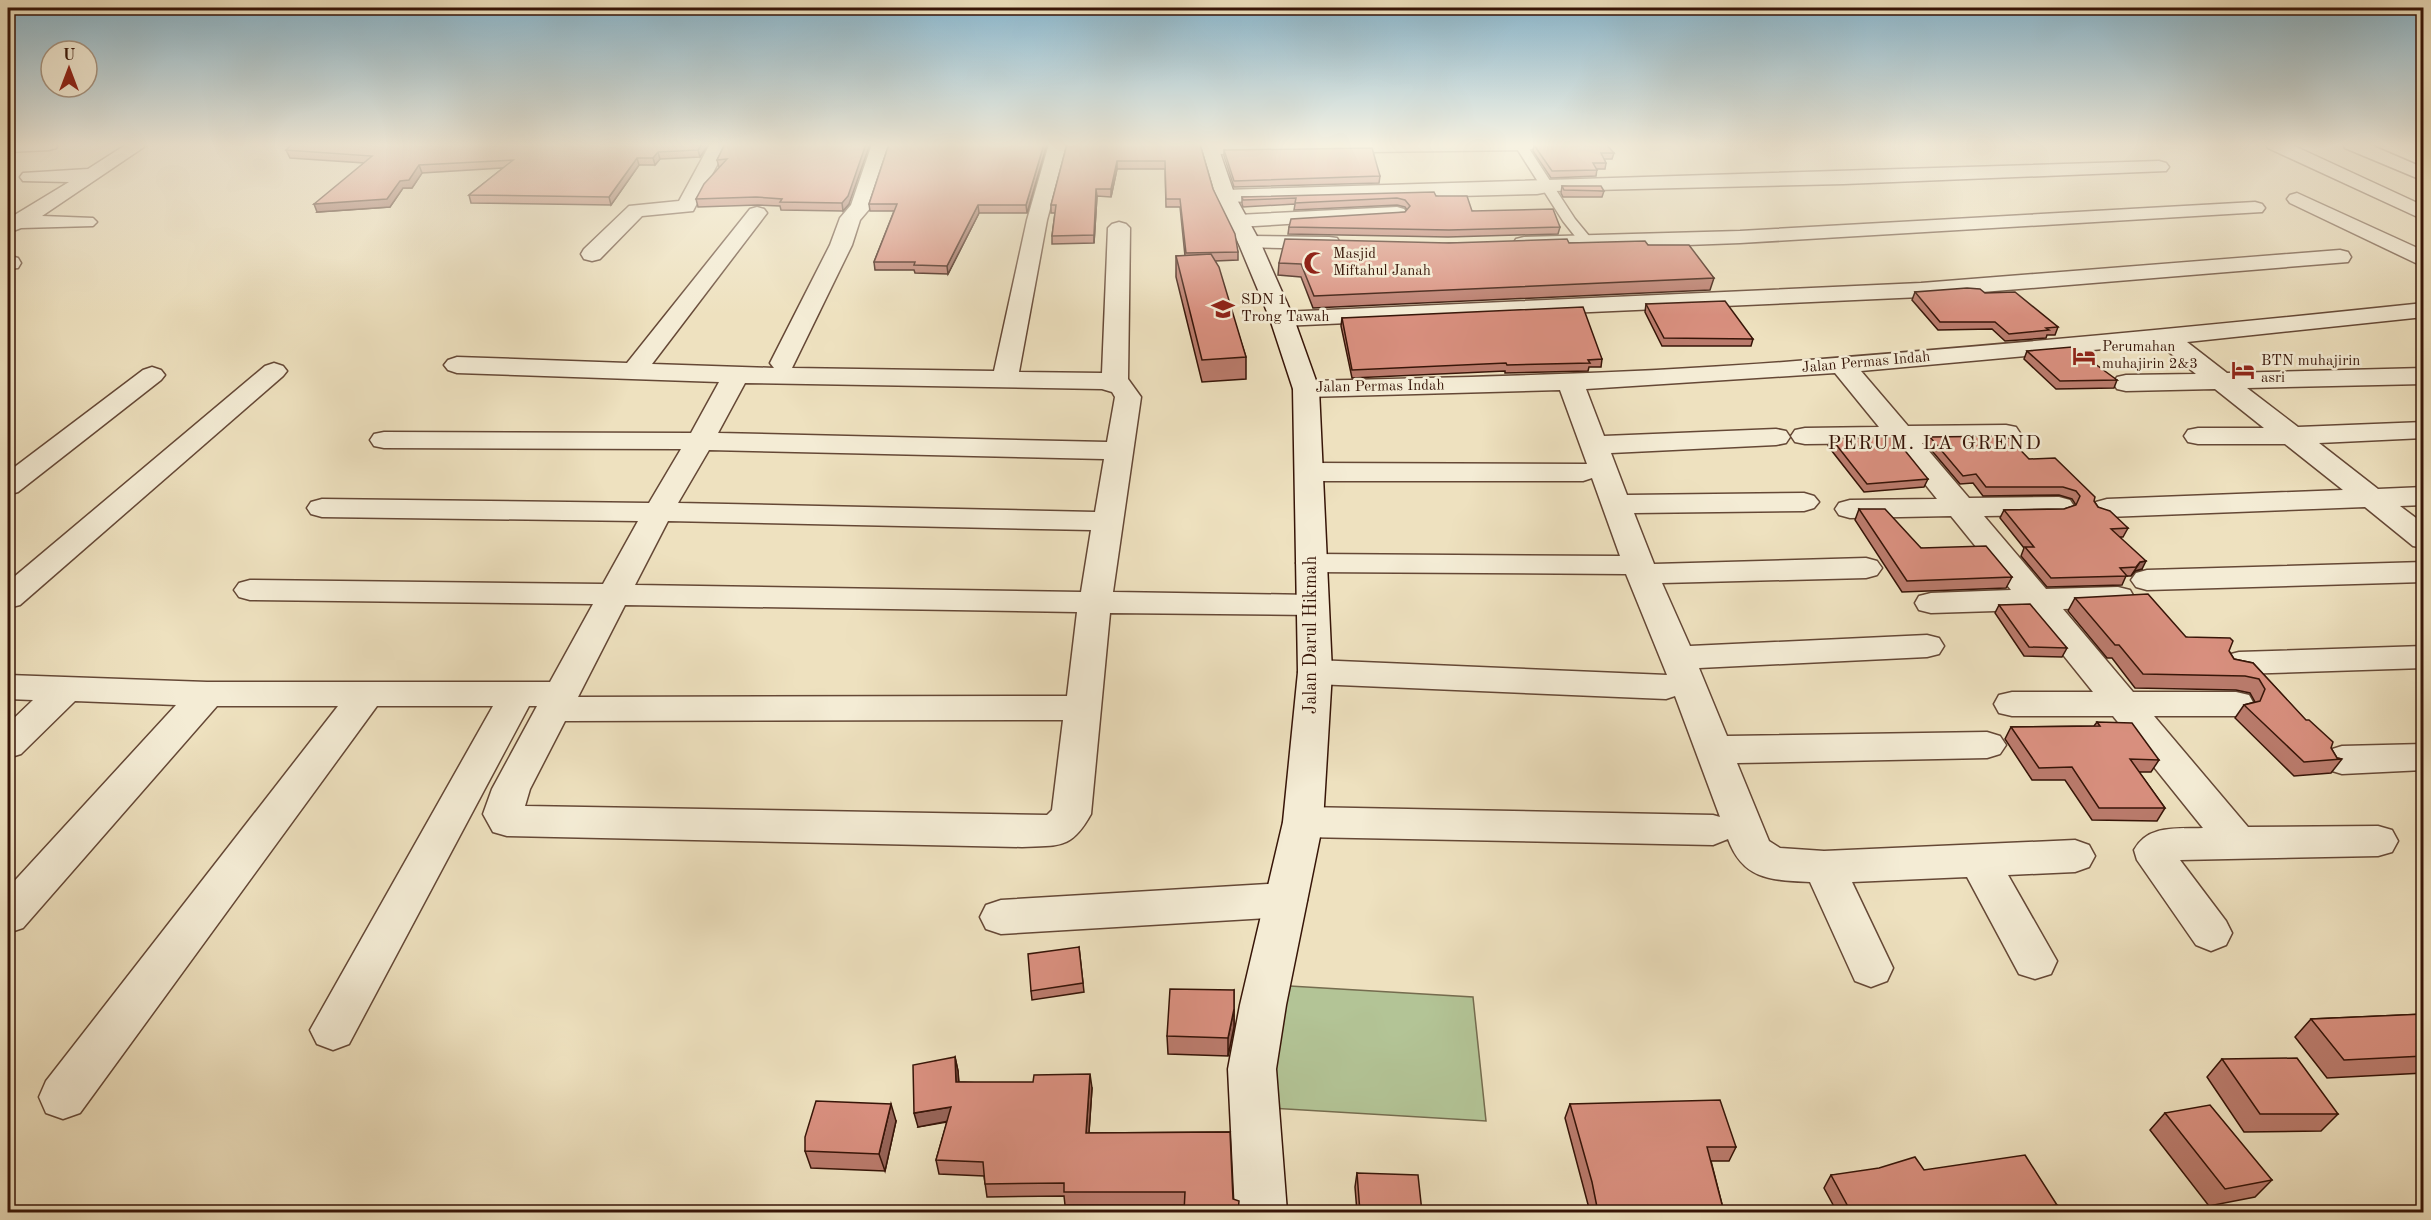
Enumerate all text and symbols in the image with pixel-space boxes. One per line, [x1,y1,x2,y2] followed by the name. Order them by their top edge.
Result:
[39,39,99,99] north arrow
[63,48,76,64] text: U
[1333,247,1431,279] place label: Masjid Miftahul Janah
[1302,250,1328,276] mosque icon: Masjid Miftahul Janah
[1241,293,1329,325] place label: SDN 1 Trong Tawah
[1210,296,1236,322] school or university icon: SDN 1 Trong Tawah
[2102,340,2198,372] place label: Perumahan muhajirin 2&3
[2071,343,2097,369] hotel icon: Perumahan muhajirin 2&3
[1801,350,1931,376] street label: Jalan Permas Indah
[2261,354,2360,386] place label: BTN muhajirin asri
[2230,357,2256,383] hotel icon: BTN muhajirin asri
[1315,378,1445,396] street label: Jalan Permas Indah
[1828,434,2042,454] district label: PERUM. LA GREND
[1302,556,1320,714] street label: Jalan Darul Hikmah

